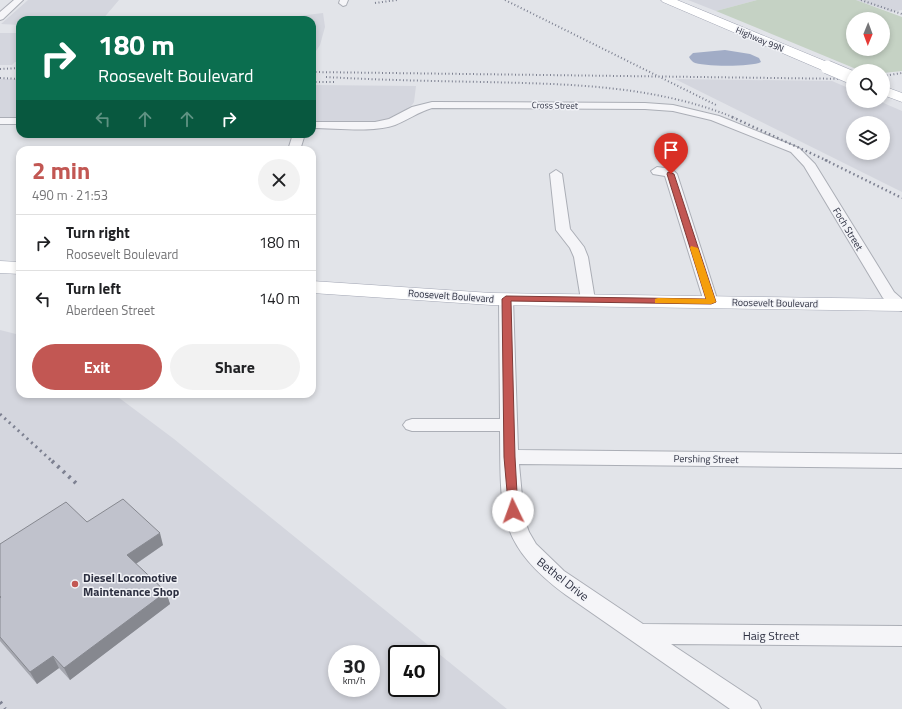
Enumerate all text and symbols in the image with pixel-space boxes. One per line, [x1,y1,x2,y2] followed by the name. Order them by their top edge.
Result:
[846,12,890,56] north arrow
[846,12,890,160] map controls
[98,23,175,66] text: 180 m
[734,23,786,55] street label: Highway 99N
[32,32,84,84] icon: right
[98,62,254,89] text: Roosevelt Boulevard
[846,64,890,108] button: search
[532,98,579,112] street label: Cross Street
[92,108,114,130] icon: left
[134,108,156,130] icon: ahead
[176,108,198,130] icon: ahead
[218,108,240,130] icon: right
[846,116,890,160] button: layers
[654,133,688,174] pin
[660,139,682,161] icon: arrive
[32,152,90,188] text: 2 min
[258,159,300,201] button: close
[32,185,108,205] text: 490 m · 21:53
[829,205,867,254] street label: Foch Street
[66,221,130,244] text: Turn right
[259,231,300,254] text: 180 m
[32,232,54,254] icon: right
[66,244,178,264] text: Roosevelt Boulevard
[66,277,121,300] text: Turn left
[407,286,495,306] street label: Roosevelt Boulevard
[259,287,300,310] text: 140 m
[32,288,54,310] icon: left
[732,295,818,311] street label: Roosevelt Boulevard
[66,300,155,320] text: Aberdeen Street
[32,344,162,390] button: Exit
[170,344,300,390] button: Share
[673,451,739,467] street label: Pershing Street
[492,490,534,532] position arrow
[533,552,593,606] street label: Bethel Drive
[83,568,180,601] place label: Diesel Locomotive Maintenance Shop
[70,579,80,589] marker: Diesel Locomotive Maintenance Shop
[743,626,800,645] street label: Haig Street
[388,645,440,697] speed limit sign: 40
[343,650,365,681] text: 30
[343,673,365,688] text: km/h

